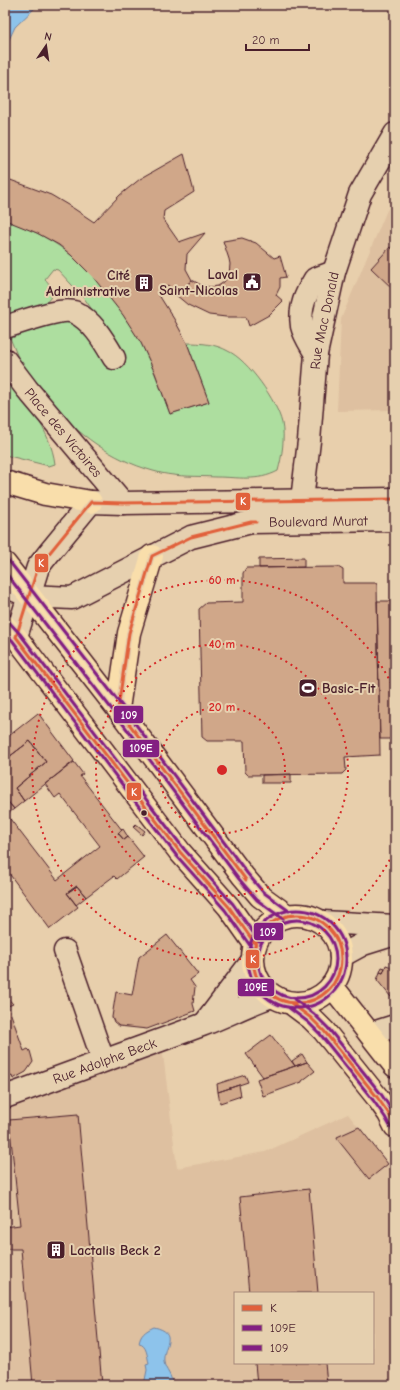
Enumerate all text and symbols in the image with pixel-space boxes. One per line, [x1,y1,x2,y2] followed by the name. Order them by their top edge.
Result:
[26,26,66,66] north arrow
[246,26,309,52] scale bar
[43,30,53,44] text: N
[252,33,280,47] text: 20 m
[159,266,238,299] place label: Laval Saint-Nicolas
[46,267,130,300] place label: Cité Administrative
[307,270,343,370] street label: Rue Mac Donald
[241,271,263,293] public building icon: Laval Saint-Nicolas
[133,272,155,294] building icon: Cité Administrative
[21,385,106,481] street label: Place des Victoires
[235,492,251,511] line badge: K
[240,495,246,508] text: K
[269,512,369,531] street label: Boulevard Murat
[34,553,49,573] line badge: K
[38,557,44,570] text: K
[209,573,235,587] text: 60 m
[209,637,235,651] text: 40 m
[297,677,319,699] sports icon: Basic-Fit
[322,680,376,697] place label: Basic-Fit
[209,700,235,714] text: 20 m
[113,705,144,724] line badge: 109
[121,709,137,722] text: 109
[122,739,160,758] line badge: 109E
[130,742,153,755] text: 109E
[215,763,229,777] centre of rings
[126,782,142,801] line badge: K
[131,786,137,799] text: K
[139,808,149,818] unlabelled marker
[253,922,284,941] line badge: 109
[260,926,276,939] text: 109
[245,949,260,969] line badge: K
[250,953,256,966] text: K
[237,978,275,997] line badge: 109E
[245,981,268,994] text: 109E
[51,1034,159,1088] street label: Rue Adolphe Beck
[45,1239,67,1261] building icon: Lactalis Beck 2
[70,1242,161,1259] place label: Lactalis Beck 2
[234,1292,374,1364] legend
[270,1301,277,1315] text: K
[270,1321,296,1335] text: 109E
[270,1341,288,1355] text: 109

